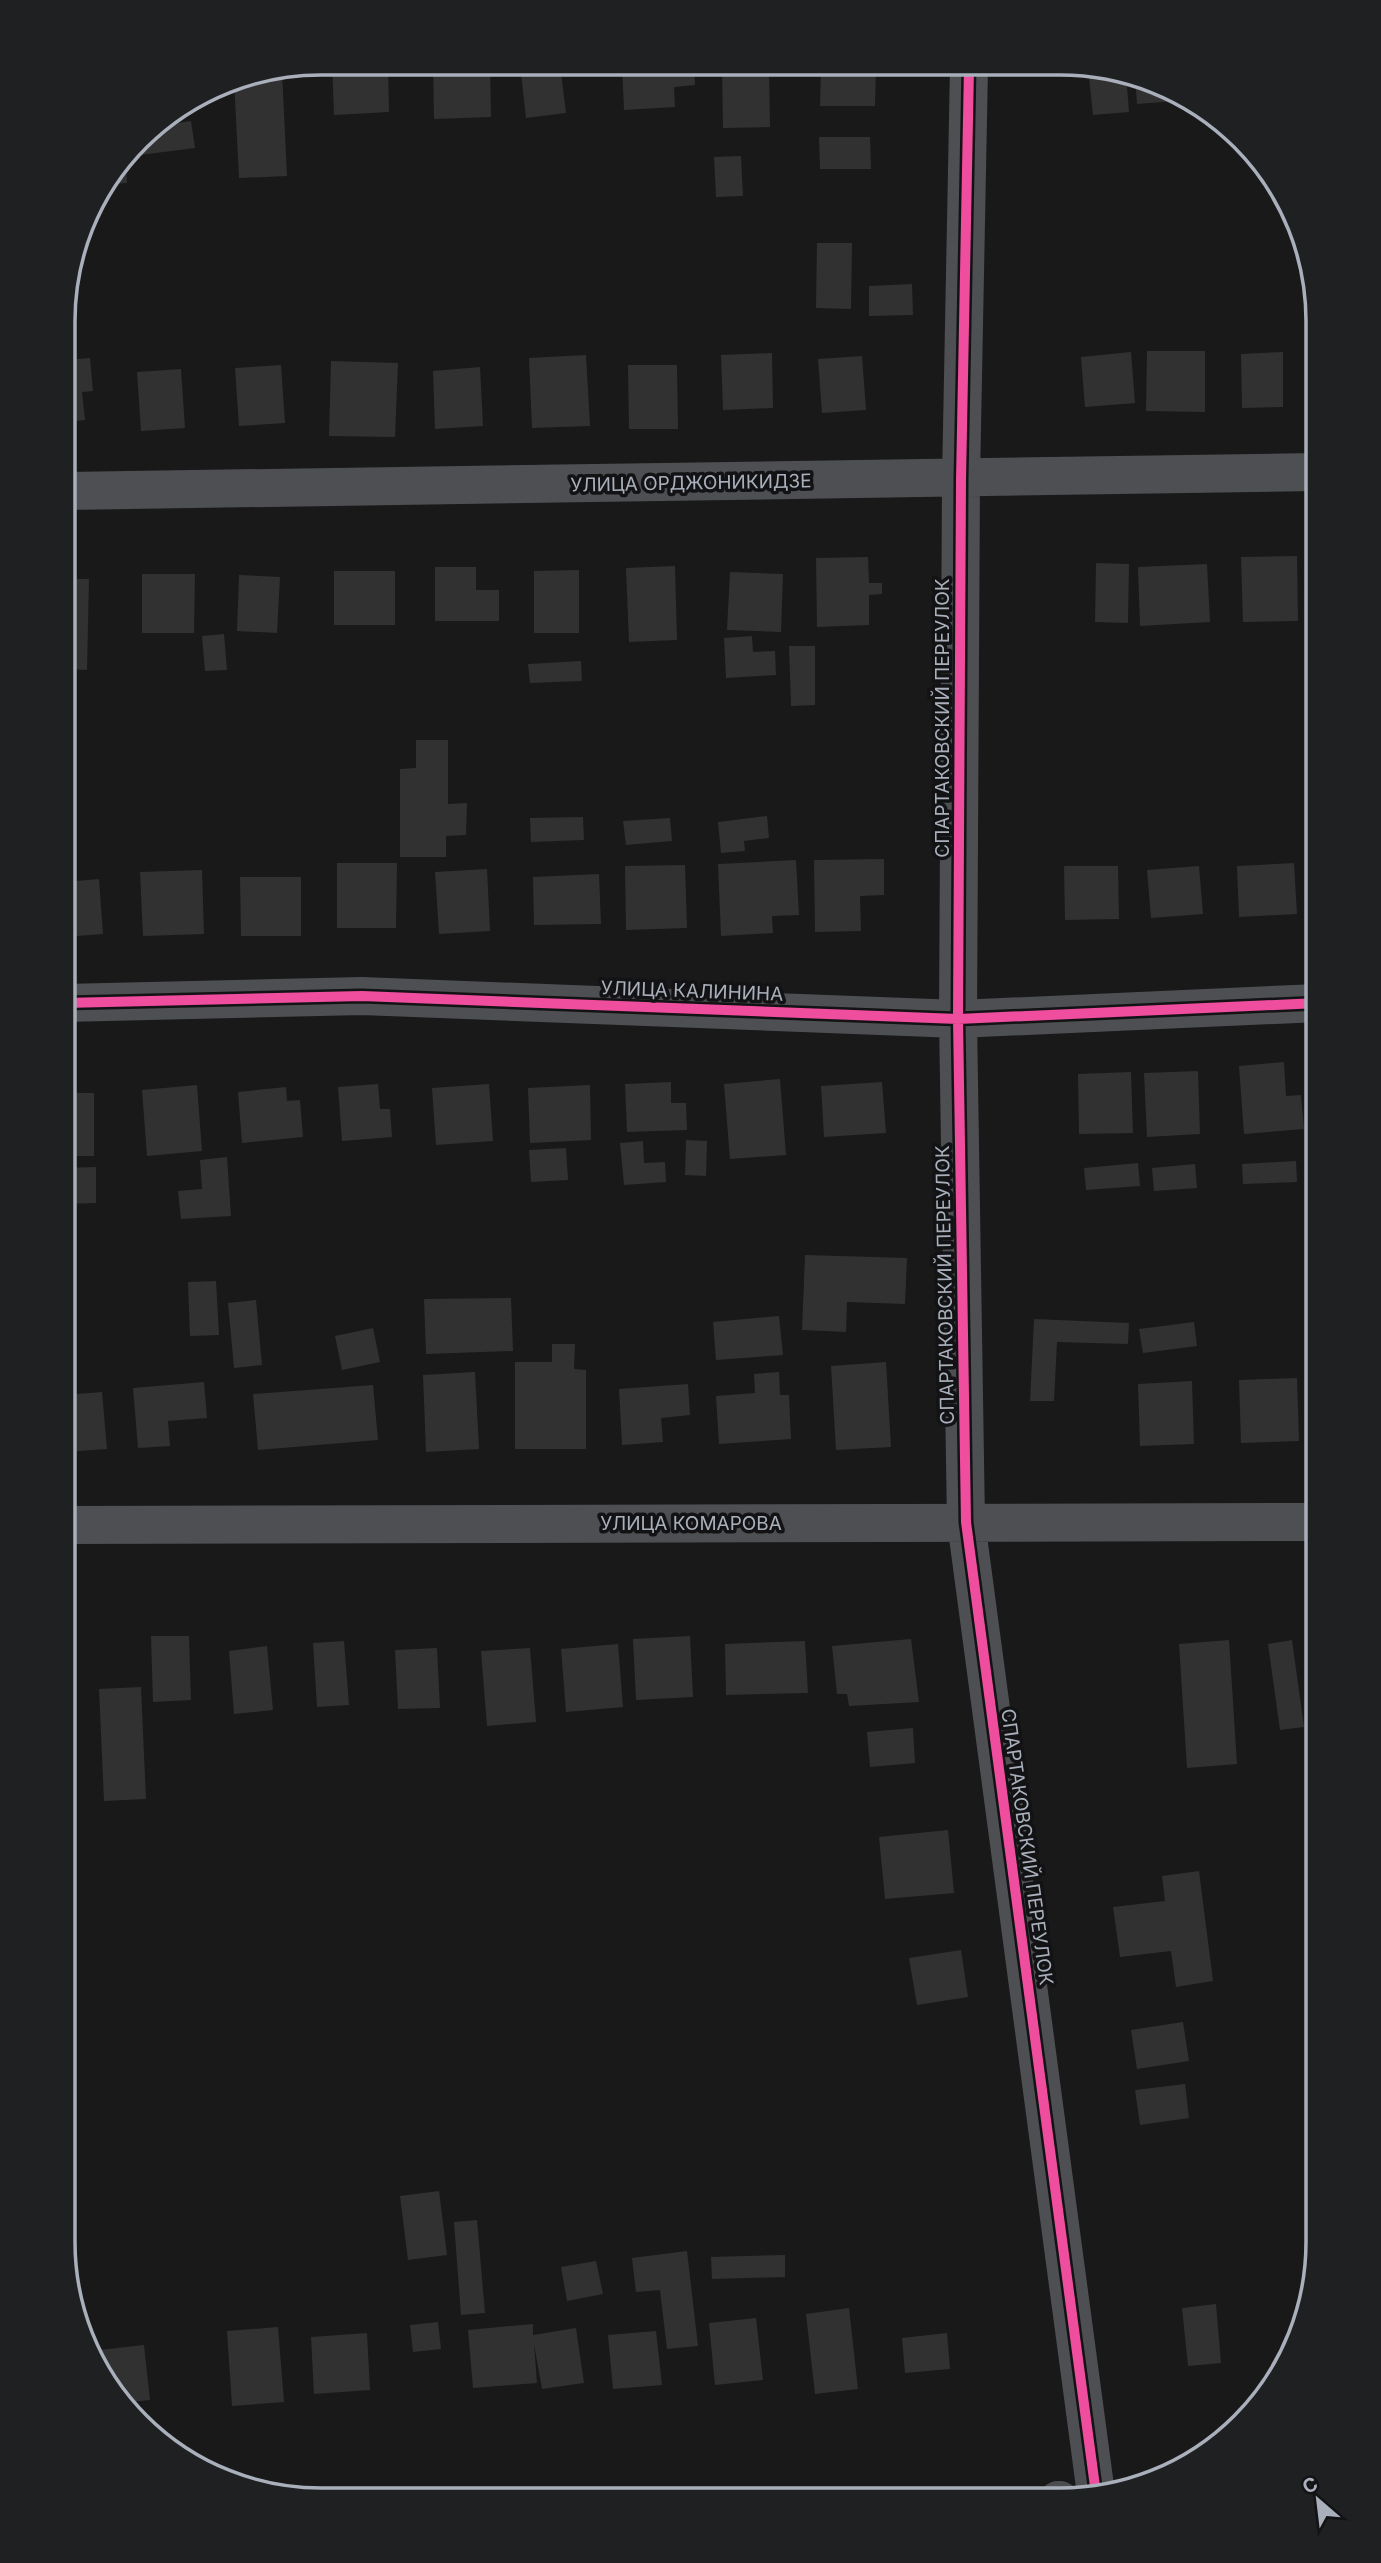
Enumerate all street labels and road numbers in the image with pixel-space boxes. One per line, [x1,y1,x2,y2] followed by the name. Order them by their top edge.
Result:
[570,469,812,497] street label: УЛИЦА ОРДЖОНИКИДЗЕ
[930,578,954,858] street label: СПАРТАКОВСКИЙ ПЕРЕУЛОК
[600,976,784,1006] street label: УЛИЦА КАЛИНИНА
[930,1145,959,1425] street label: СПАРТАКОВСКИЙ ПЕРЕУЛОК
[600,1512,782,1535] street label: УЛИЦА КОМАРОВА
[996,1707,1059,1987] street label: СПАРТАКОВСКИЙ ПЕРЕУЛОК

